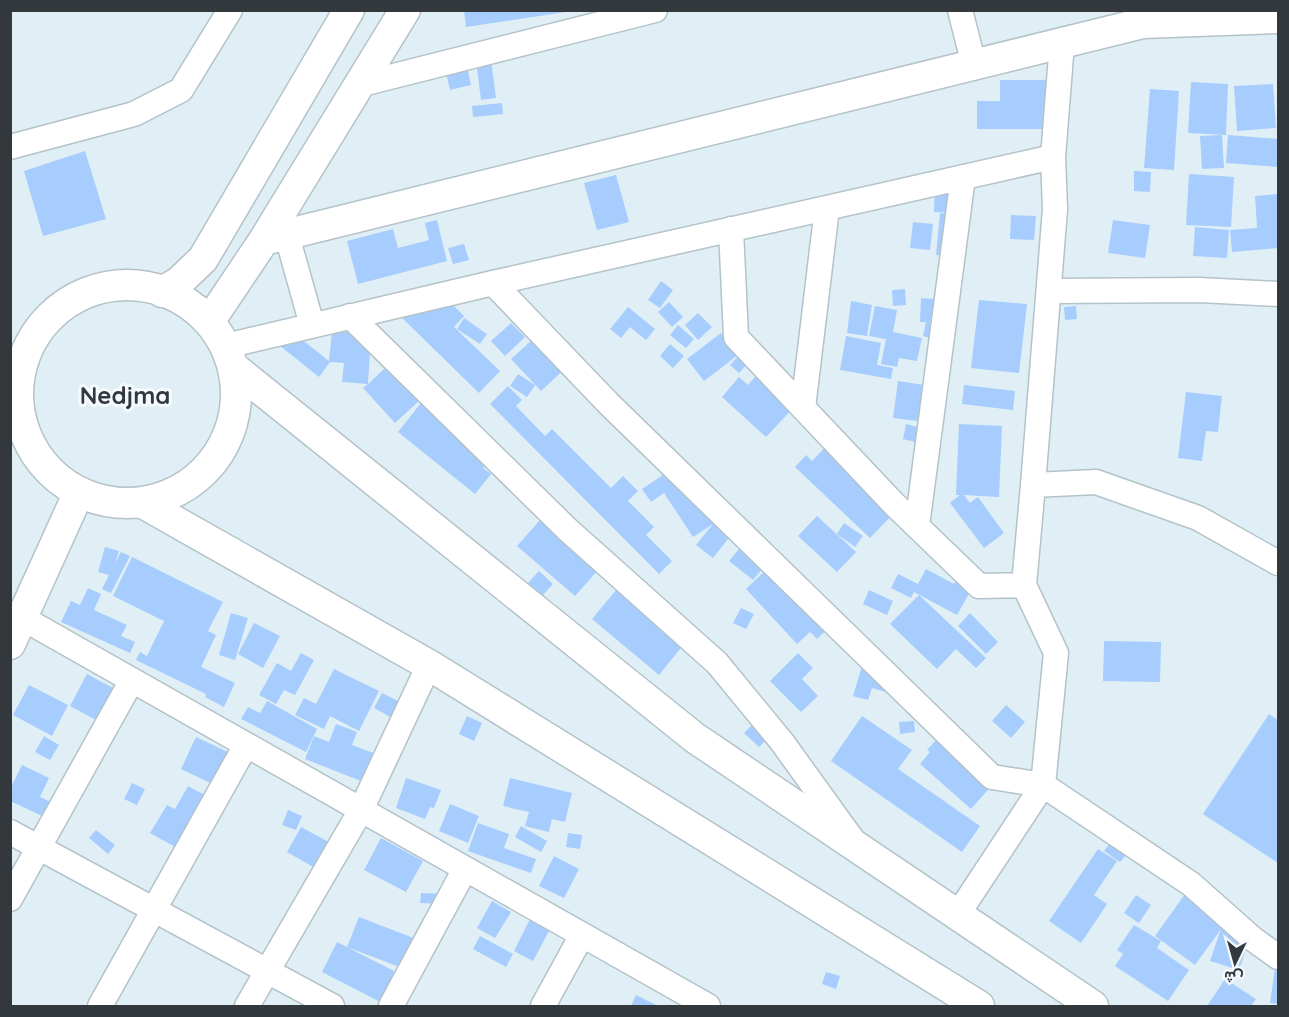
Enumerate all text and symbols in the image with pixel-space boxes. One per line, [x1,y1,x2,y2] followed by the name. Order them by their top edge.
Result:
[80,380,170,410] district label: Nedjma
[1205,933,1265,993] north arrow
[1223,967,1244,989] text: ش

